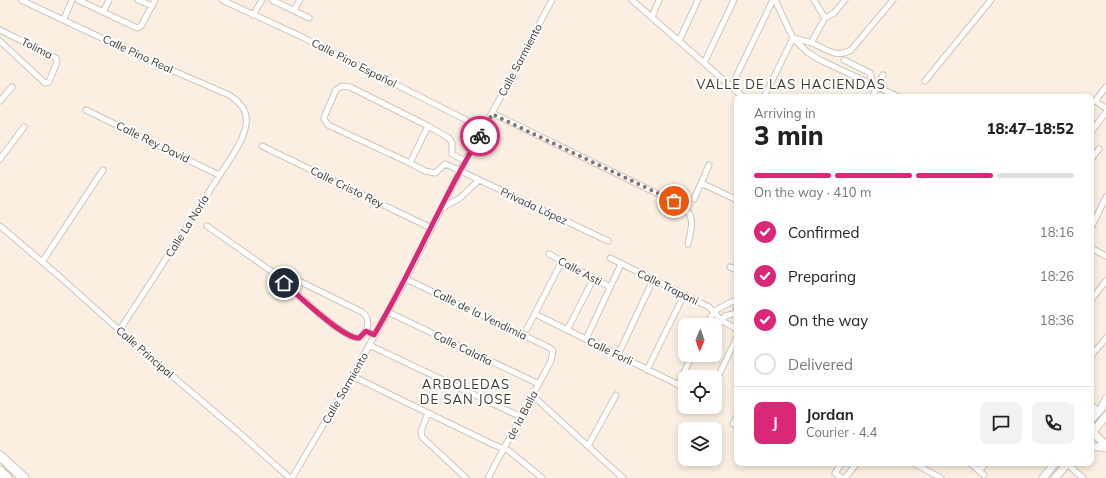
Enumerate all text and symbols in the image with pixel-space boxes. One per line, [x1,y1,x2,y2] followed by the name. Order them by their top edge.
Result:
[495,21,545,99] street label: Calle Sarmiento
[101,32,175,76] street label: Calle Pino Real
[19,34,55,62] street label: Tolima
[309,35,399,91] street label: Calle Pino Español
[696,76,886,92] district label: VALLE DE LAS HACIENDAS
[754,105,816,121] text: Arriving in
[460,116,500,156] courier
[114,118,192,166] street label: Calle Rey David
[754,119,824,152] text: 3 min
[987,119,1074,138] text: 18:47–18:52
[469,125,491,147] icon: bike
[308,163,386,211] street label: Calle Cristo Rey
[498,184,570,228] street label: Privada López
[657,184,691,218] pin
[754,184,871,200] text: On the way · 410 m
[663,190,685,212] icon: bag
[162,192,212,260] street label: Calle La Noría
[754,221,776,243] icon: check
[788,223,859,242] text: Confirmed
[1040,224,1074,240] text: 18:16
[556,254,604,288] street label: Calle Asti
[754,265,776,287] icon: check
[267,266,301,300] pin
[635,266,701,308] street label: Calle Trapani
[788,267,856,286] text: Preparing
[1040,268,1074,284] text: 18:26
[273,272,295,294] icon: home
[431,285,529,343] street label: Calle de la Vendimia
[754,309,776,331] icon: check
[788,311,868,330] text: On the way
[1040,312,1074,328] text: 18:36
[678,318,722,362] north arrow
[678,318,722,466] map controls
[113,323,177,381] street label: Calle Principal
[431,328,495,368] street label: Calle Calafia
[585,334,635,368] street label: Calle Forli
[319,350,371,426] street label: Calle Sarmiento
[788,355,853,374] text: Delivered
[678,370,722,414] button: locate
[420,376,512,407] district label: ARBOLEDAS DE SAN JOSE
[503,388,541,442] street label: de la Balla
[980,402,1022,444] button: chat
[1032,402,1074,444] button: phone
[806,405,854,424] text: Jordan
[772,413,778,432] text: J
[678,422,722,466] button: layers
[806,424,877,440] text: Courier · 4.4

